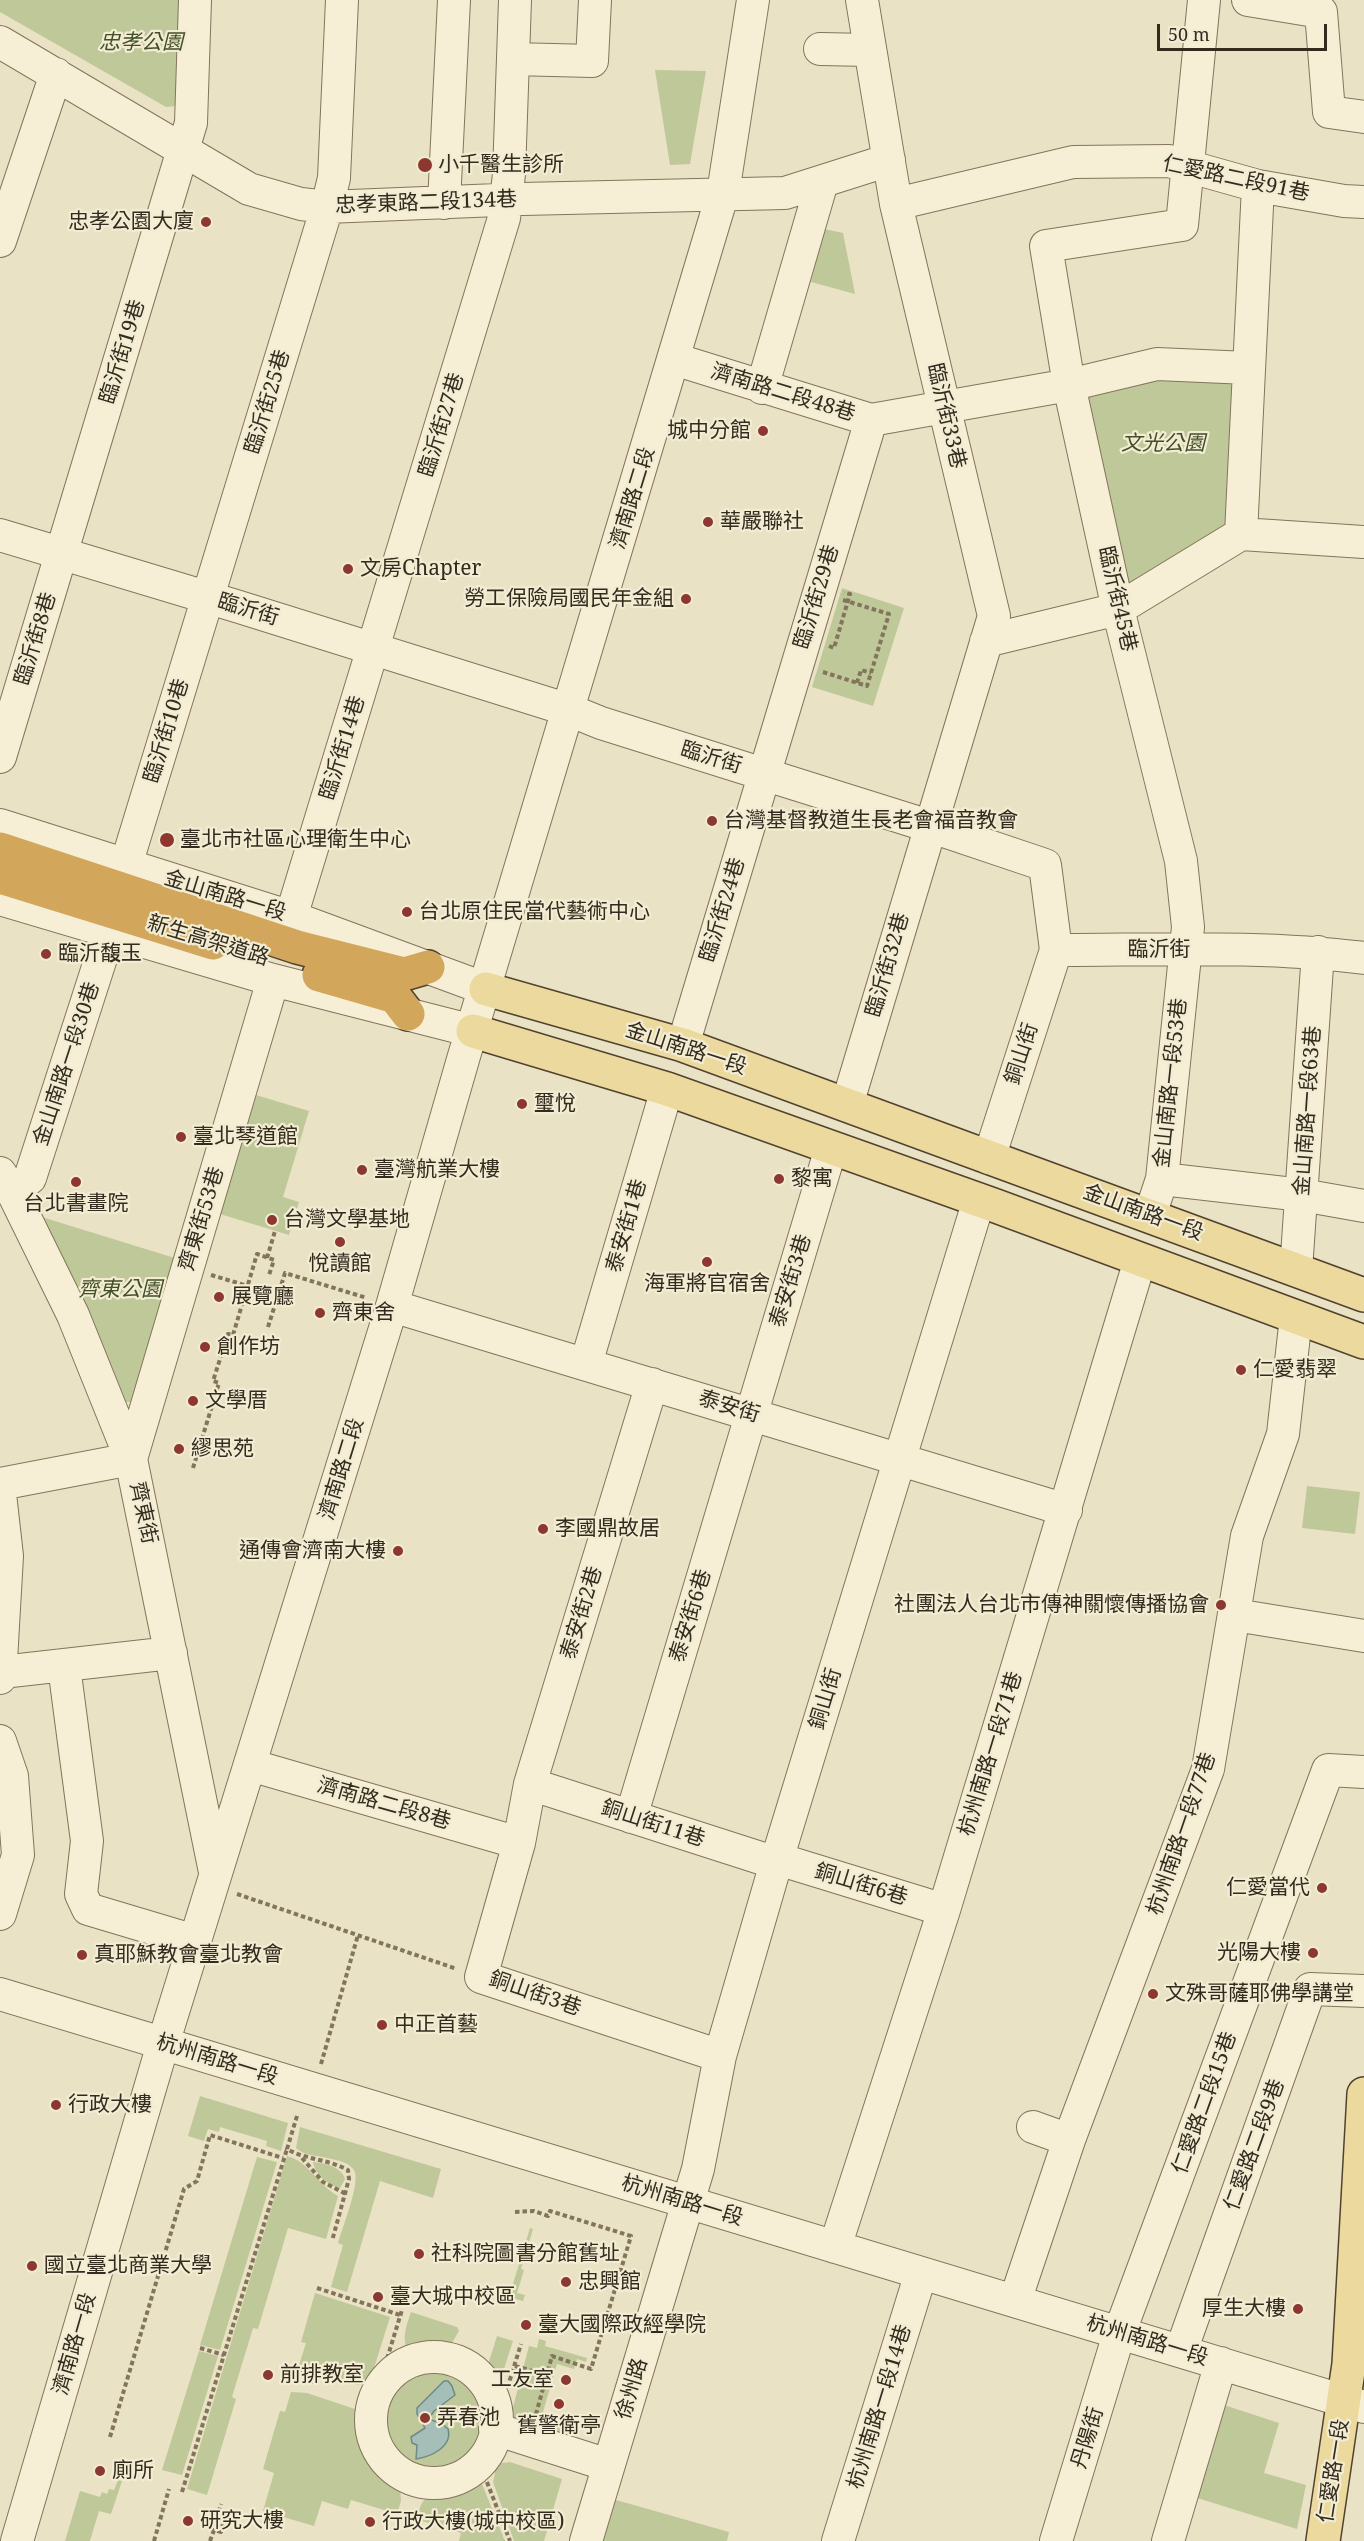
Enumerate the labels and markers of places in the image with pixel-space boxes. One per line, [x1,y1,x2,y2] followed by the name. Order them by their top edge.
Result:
[438,152,564,178] place label: 小千醫生診所
[416,156,434,174] marker: 小千醫生診所
[68,209,194,235] place label: 忠孝公園大廈
[199,215,213,229] marker: 忠孝公園大廈
[667,418,751,444] place label: 城中分館
[756,424,770,438] marker: 城中分館
[720,509,804,535] place label: 華嚴聯社
[701,515,715,529] marker: 華嚴聯社
[360,556,481,582] place label: 文房Chapter
[341,562,355,576] marker: 文房Chapter
[464,586,674,612] place label: 勞工保險局國民年金組
[679,592,693,606] marker: 勞工保險局國民年金組
[724,808,1018,834] place label: 台灣基督教道生長老會福音教會
[705,814,719,828] marker: 台灣基督教道生長老會福音教會
[180,827,411,853] place label: 臺北市社區心理衛生中心
[158,831,176,849] marker: 臺北市社區心理衛生中心
[419,899,650,925] place label: 台北原住民當代藝術中心
[400,905,414,919] marker: 台北原住民當代藝術中心
[58,941,142,967] place label: 臨沂馥玉
[39,947,53,961] marker: 臨沂馥玉
[534,1091,576,1117] place label: 璽悅
[515,1097,529,1111] marker: 璽悅
[193,1124,298,1150] place label: 臺北琴道館
[174,1130,188,1144] marker: 臺北琴道館
[374,1157,500,1183] place label: 臺灣航業大樓
[355,1163,369,1177] marker: 臺灣航業大樓
[791,1166,833,1192] place label: 黎寓
[772,1172,786,1186] marker: 黎寓
[69,1175,83,1189] marker: 台北書畫院
[24,1191,128,1217] place label: 台北書畫院
[284,1207,410,1233] place label: 台灣文學基地
[265,1213,279,1227] marker: 台灣文學基地
[333,1235,347,1249] marker: 悅讀館
[309,1251,371,1277] place label: 悅讀館
[700,1255,714,1269] marker: 海軍將官宿舍
[644,1271,770,1297] place label: 海軍將官宿舍
[231,1284,294,1310] place label: 展覽廳
[212,1290,226,1304] marker: 展覽廳
[332,1300,395,1326] place label: 齊東舍
[313,1306,327,1320] marker: 齊東舍
[217,1334,280,1360] place label: 創作坊
[198,1340,212,1354] marker: 創作坊
[1253,1357,1337,1383] place label: 仁愛翡翠
[1234,1363,1248,1377] marker: 仁愛翡翠
[205,1388,268,1414] place label: 文學厝
[186,1394,200,1408] marker: 文學厝
[191,1436,254,1462] place label: 繆思苑
[172,1442,186,1456] marker: 繆思苑
[555,1516,660,1542] place label: 李國鼎故居
[536,1522,550,1536] marker: 李國鼎故居
[239,1538,386,1564] place label: 通傳會濟南大樓
[391,1544,405,1558] marker: 通傳會濟南大樓
[894,1592,1209,1618] place label: 社團法人台北市傳神關懷傳播協會
[1214,1598,1228,1612] marker: 社團法人台北市傳神關懷傳播協會
[1226,1875,1310,1901] place label: 仁愛當代
[1315,1881,1329,1895] marker: 仁愛當代
[1217,1940,1301,1966] place label: 光陽大樓
[94,1942,283,1968] place label: 真耶穌教會臺北教會
[1306,1946,1320,1960] marker: 光陽大樓
[75,1948,89,1962] marker: 真耶穌教會臺北教會
[1165,1981,1354,2007] place label: 文殊哥薩耶佛學講堂
[1146,1987,1160,2001] marker: 文殊哥薩耶佛學講堂
[394,2012,478,2038] place label: 中正首藝
[375,2018,389,2032] marker: 中正首藝
[68,2092,152,2118] place label: 行政大樓
[49,2098,63,2112] marker: 行政大樓
[431,2241,620,2267] place label: 社科院圖書分館舊址
[412,2247,426,2261] marker: 社科院圖書分館舊址
[44,2253,212,2279] place label: 國立臺北商業大學
[25,2259,39,2273] marker: 國立臺北商業大學
[578,2269,641,2295] place label: 忠興館
[559,2275,573,2289] marker: 忠興館
[390,2284,516,2310] place label: 臺大城中校區
[371,2290,385,2304] marker: 臺大城中校區
[1202,2296,1286,2322] place label: 厚生大樓
[1291,2302,1305,2316] marker: 厚生大樓
[538,2312,706,2338] place label: 臺大國際政經學院
[519,2318,533,2332] marker: 臺大國際政經學院
[280,2362,364,2388] place label: 前排教室
[491,2367,554,2393] place label: 工友室
[261,2368,275,2382] marker: 前排教室
[559,2373,573,2387] marker: 工友室
[552,2397,566,2411] marker: 舊警衛亭
[437,2405,500,2431] place label: 弄春池
[418,2411,432,2425] marker: 弄春池
[517,2413,601,2439] place label: 舊警衛亭
[112,2458,154,2484] place label: 廁所
[93,2464,107,2478] marker: 廁所
[200,2508,284,2534] place label: 研究大樓
[382,2509,565,2535] place label: 行政大樓(城中校區)
[181,2514,195,2528] marker: 研究大樓
[363,2515,377,2529] marker: 行政大樓(城中校區)

